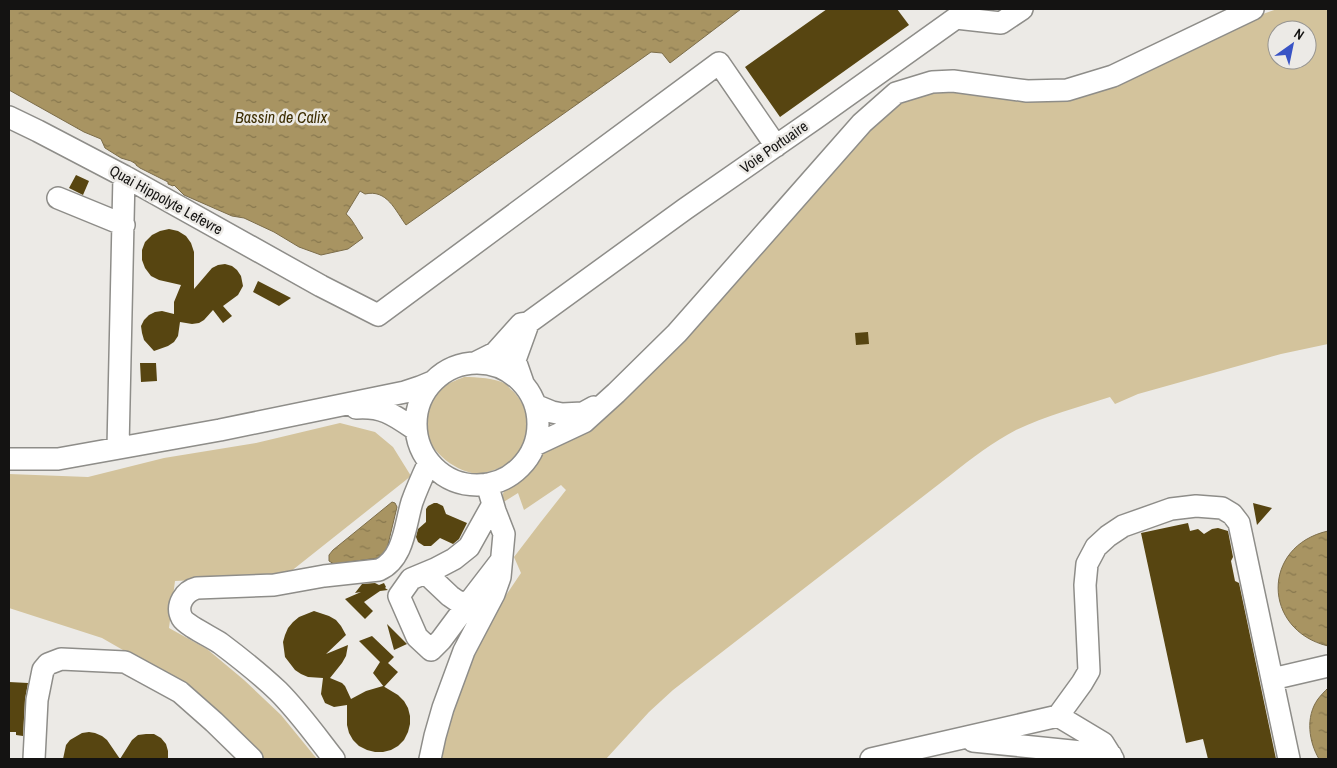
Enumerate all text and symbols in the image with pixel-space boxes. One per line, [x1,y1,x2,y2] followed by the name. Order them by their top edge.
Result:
[1267,20,1317,70] north arrow
[1291,24,1307,44] text: N
[235,106,327,128] water label: Bassin de Calix
[735,115,812,178] street label: Voie Portuaire
[106,160,227,239] street label: Quai Hippolyte Lefevre

